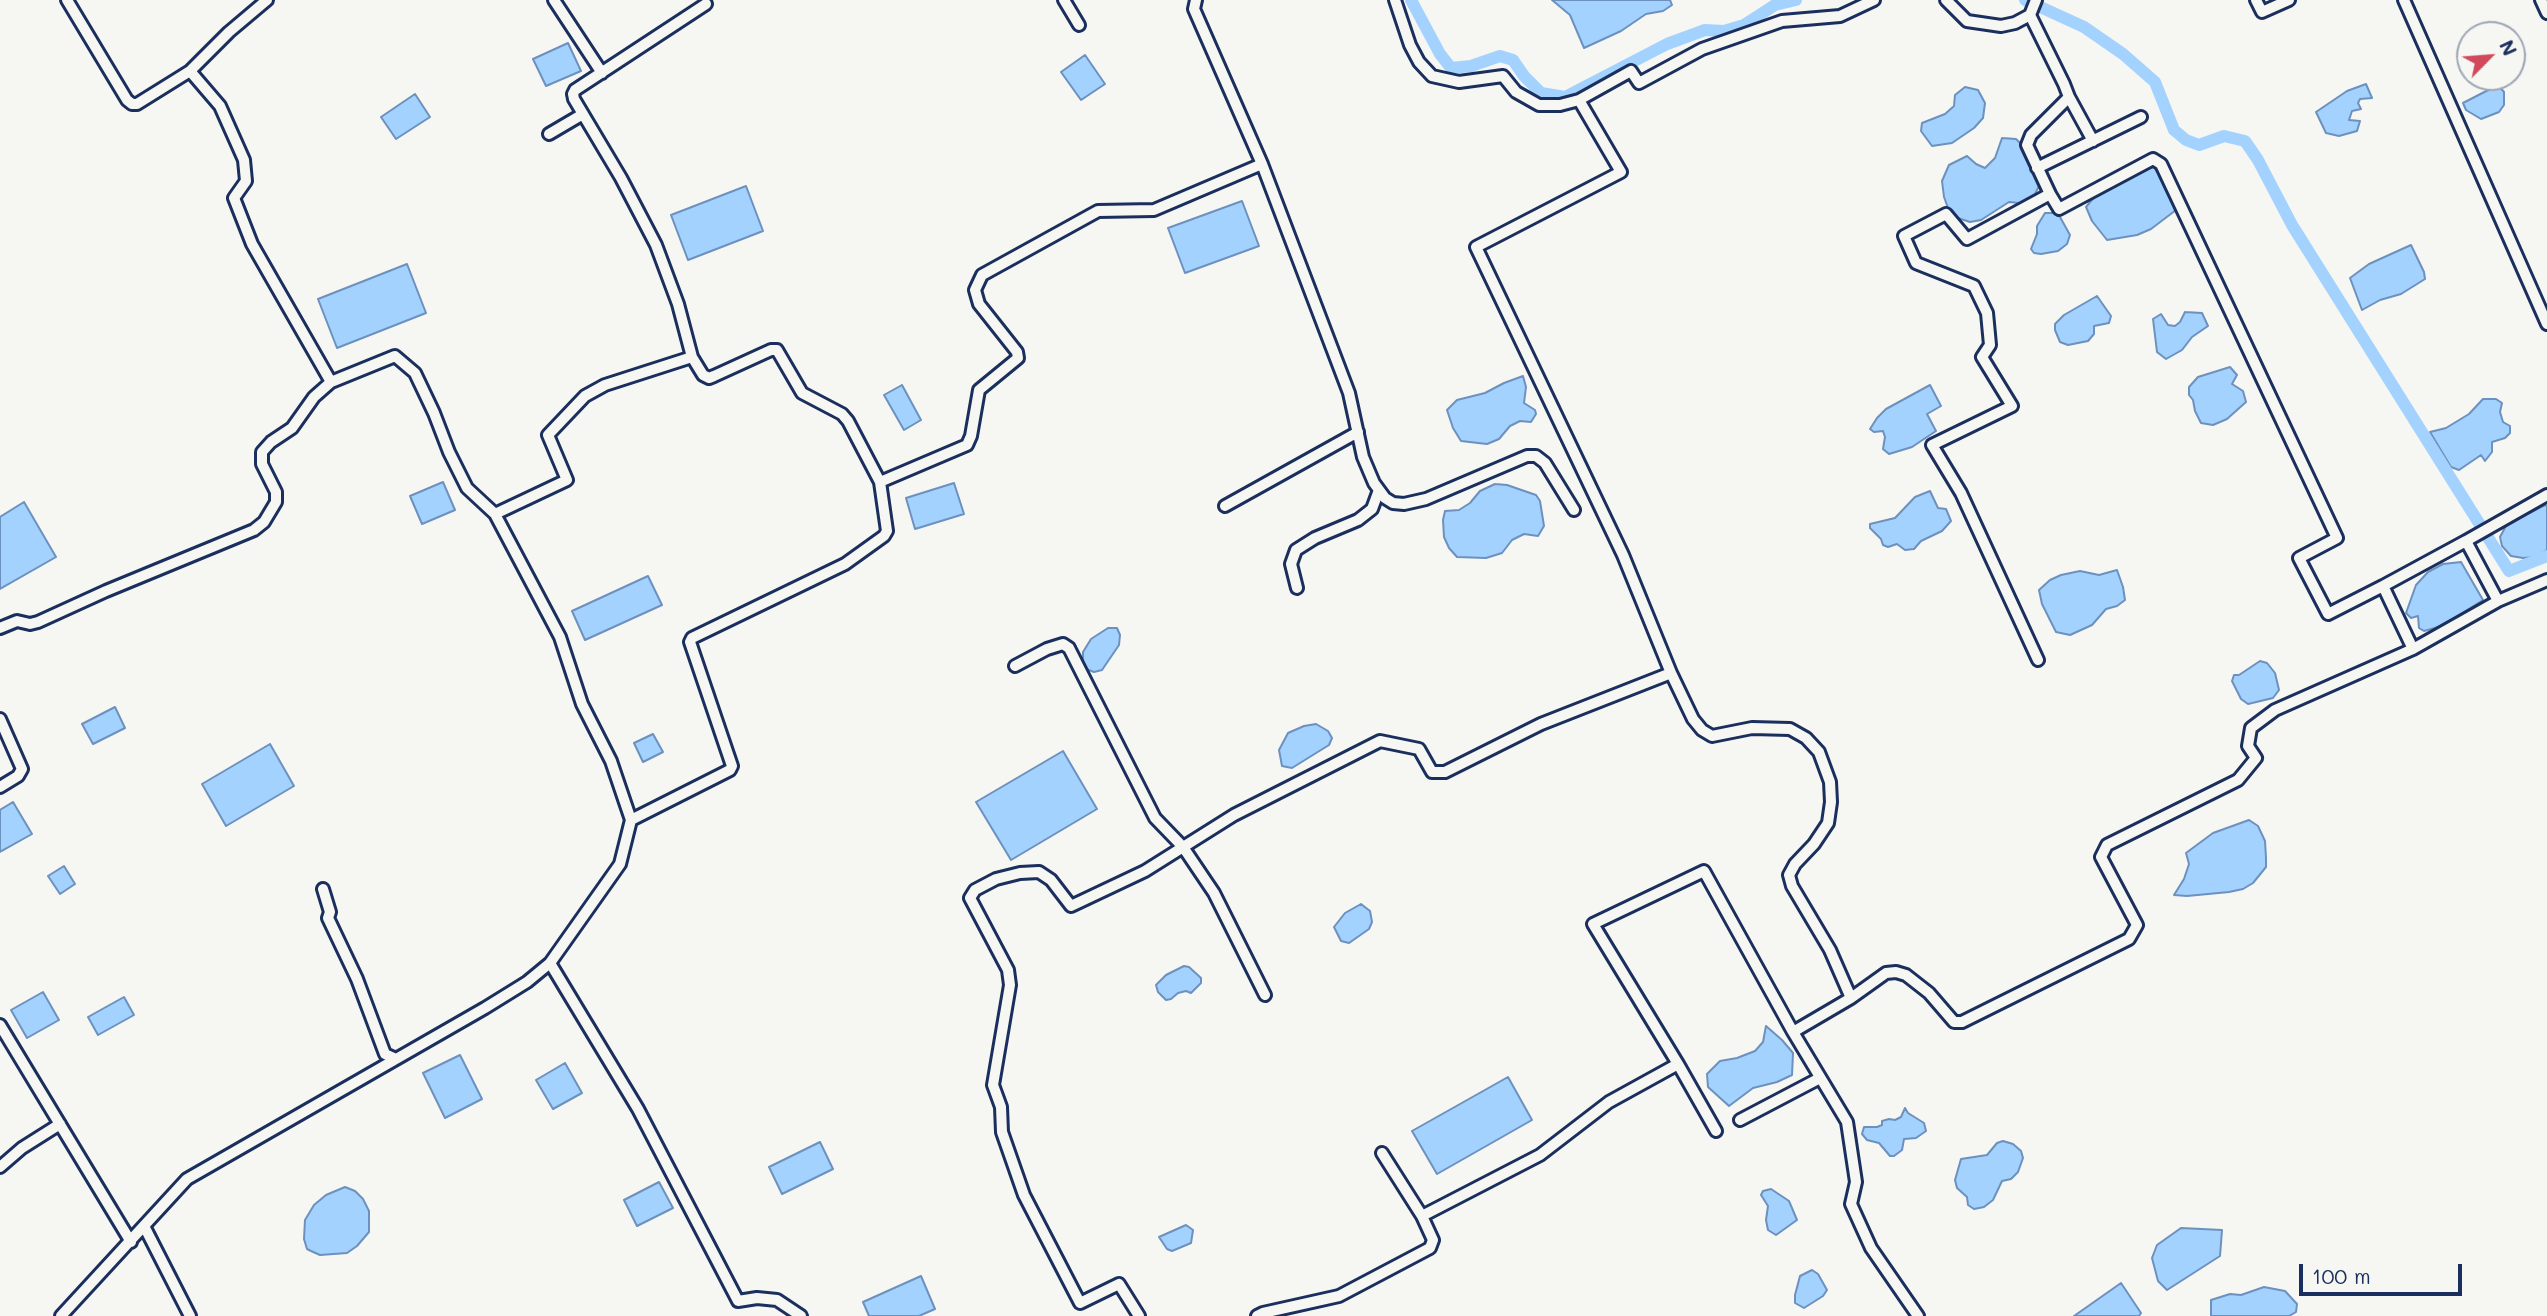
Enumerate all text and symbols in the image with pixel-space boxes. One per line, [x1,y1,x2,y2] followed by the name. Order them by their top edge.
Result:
[2456,21,2526,91] north arrow
[2494,36,2523,60] text: N
[2302,1250,2465,1294] scale bar
[2312,1262,2371,1289] text: 100 m

